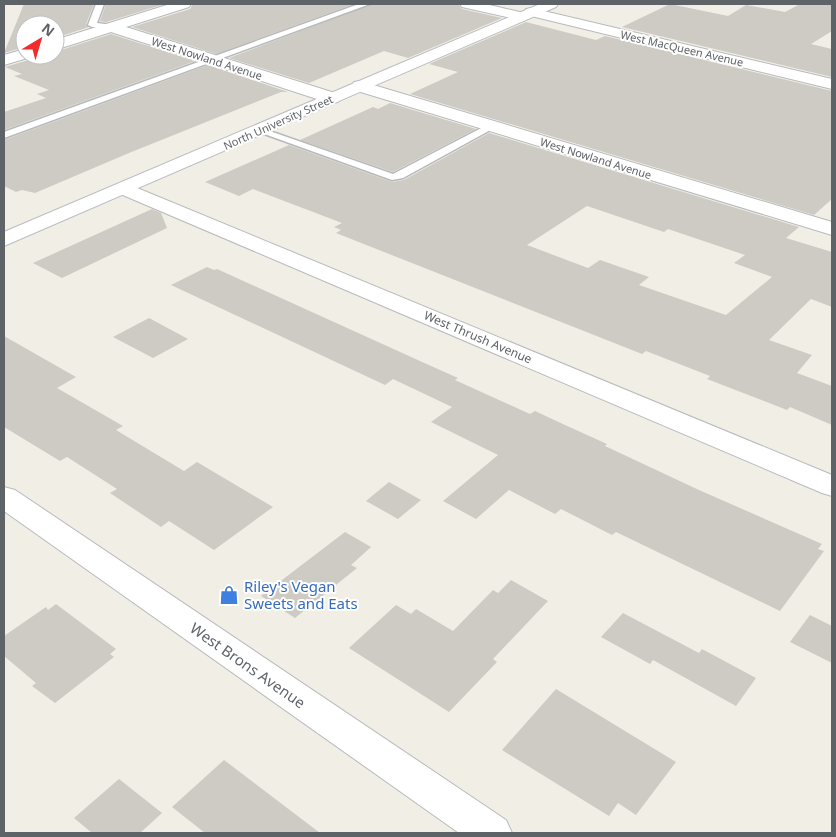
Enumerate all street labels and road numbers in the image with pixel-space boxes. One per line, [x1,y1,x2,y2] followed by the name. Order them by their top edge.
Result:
[619,27,745,69] street label: West MacQueen Avenue
[150,33,264,83] street label: West Nowland Avenue
[221,91,335,153] street label: North University Street
[538,134,654,182] street label: West Nowland Avenue
[421,307,535,368] street label: West Thrush Avenue
[186,618,310,712] street label: West Brons Avenue

